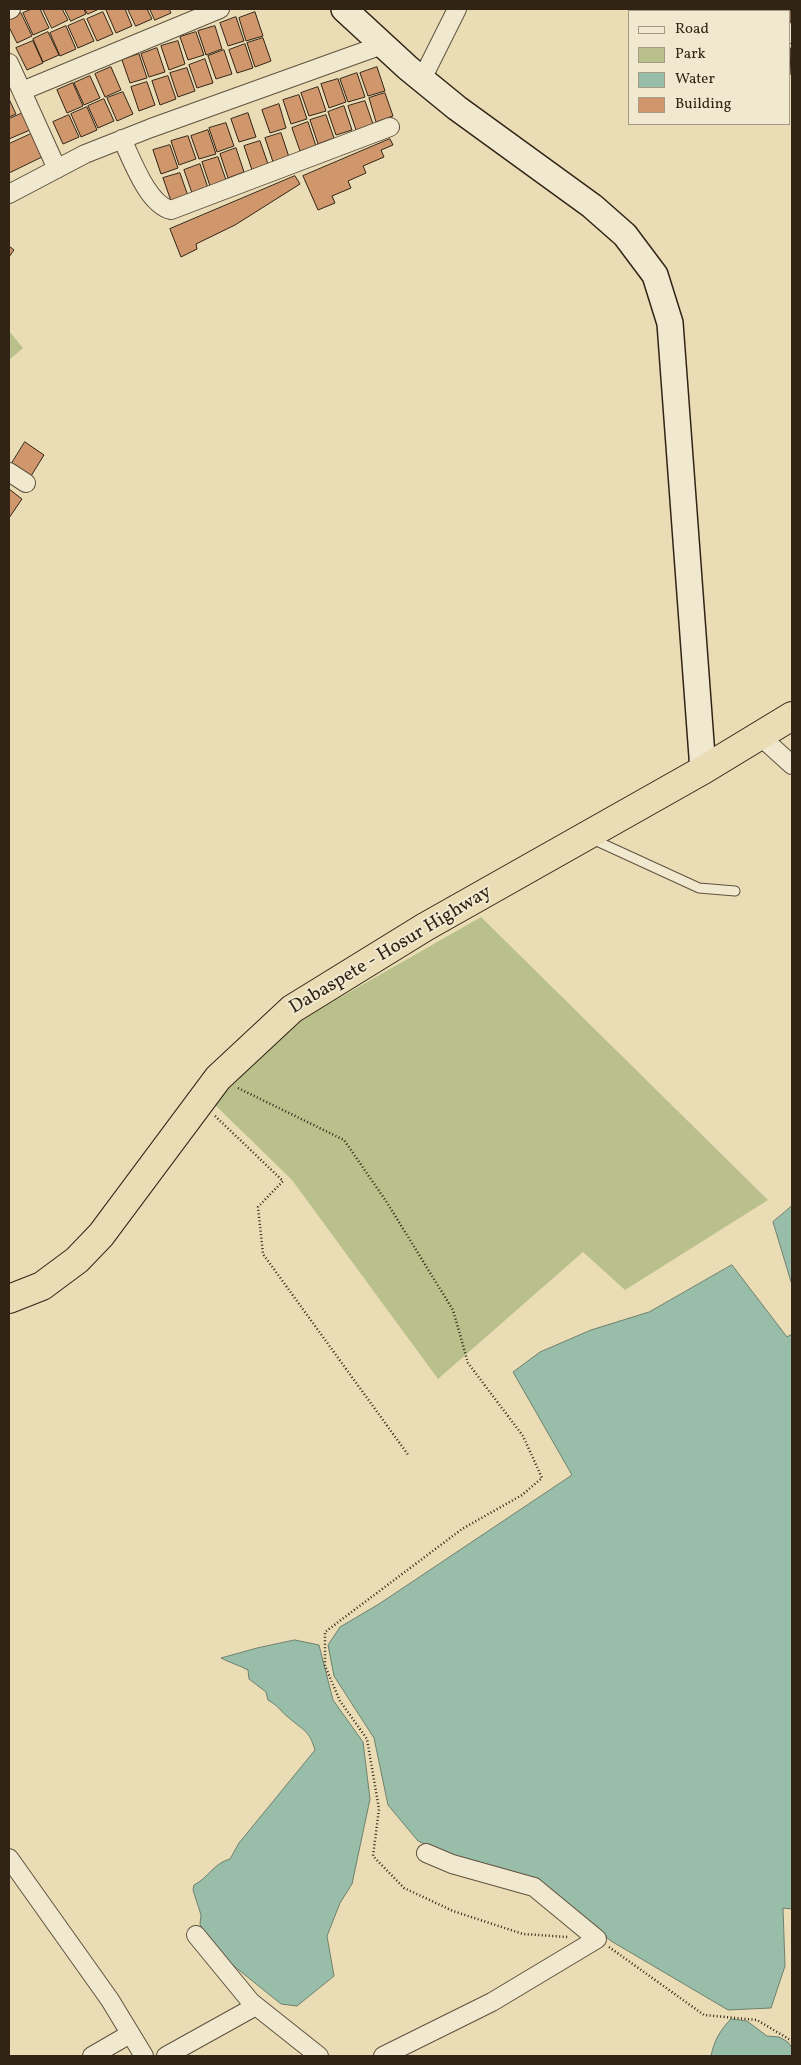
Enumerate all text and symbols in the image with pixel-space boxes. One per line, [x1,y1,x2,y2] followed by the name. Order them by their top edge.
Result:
[628,10,791,125] legend
[675,19,709,40] text: Road
[675,44,706,65] text: Park
[675,69,715,90] text: Water
[675,94,731,115] text: Building
[286,882,496,1020] street label: Dabaspete - Hosur Highway

